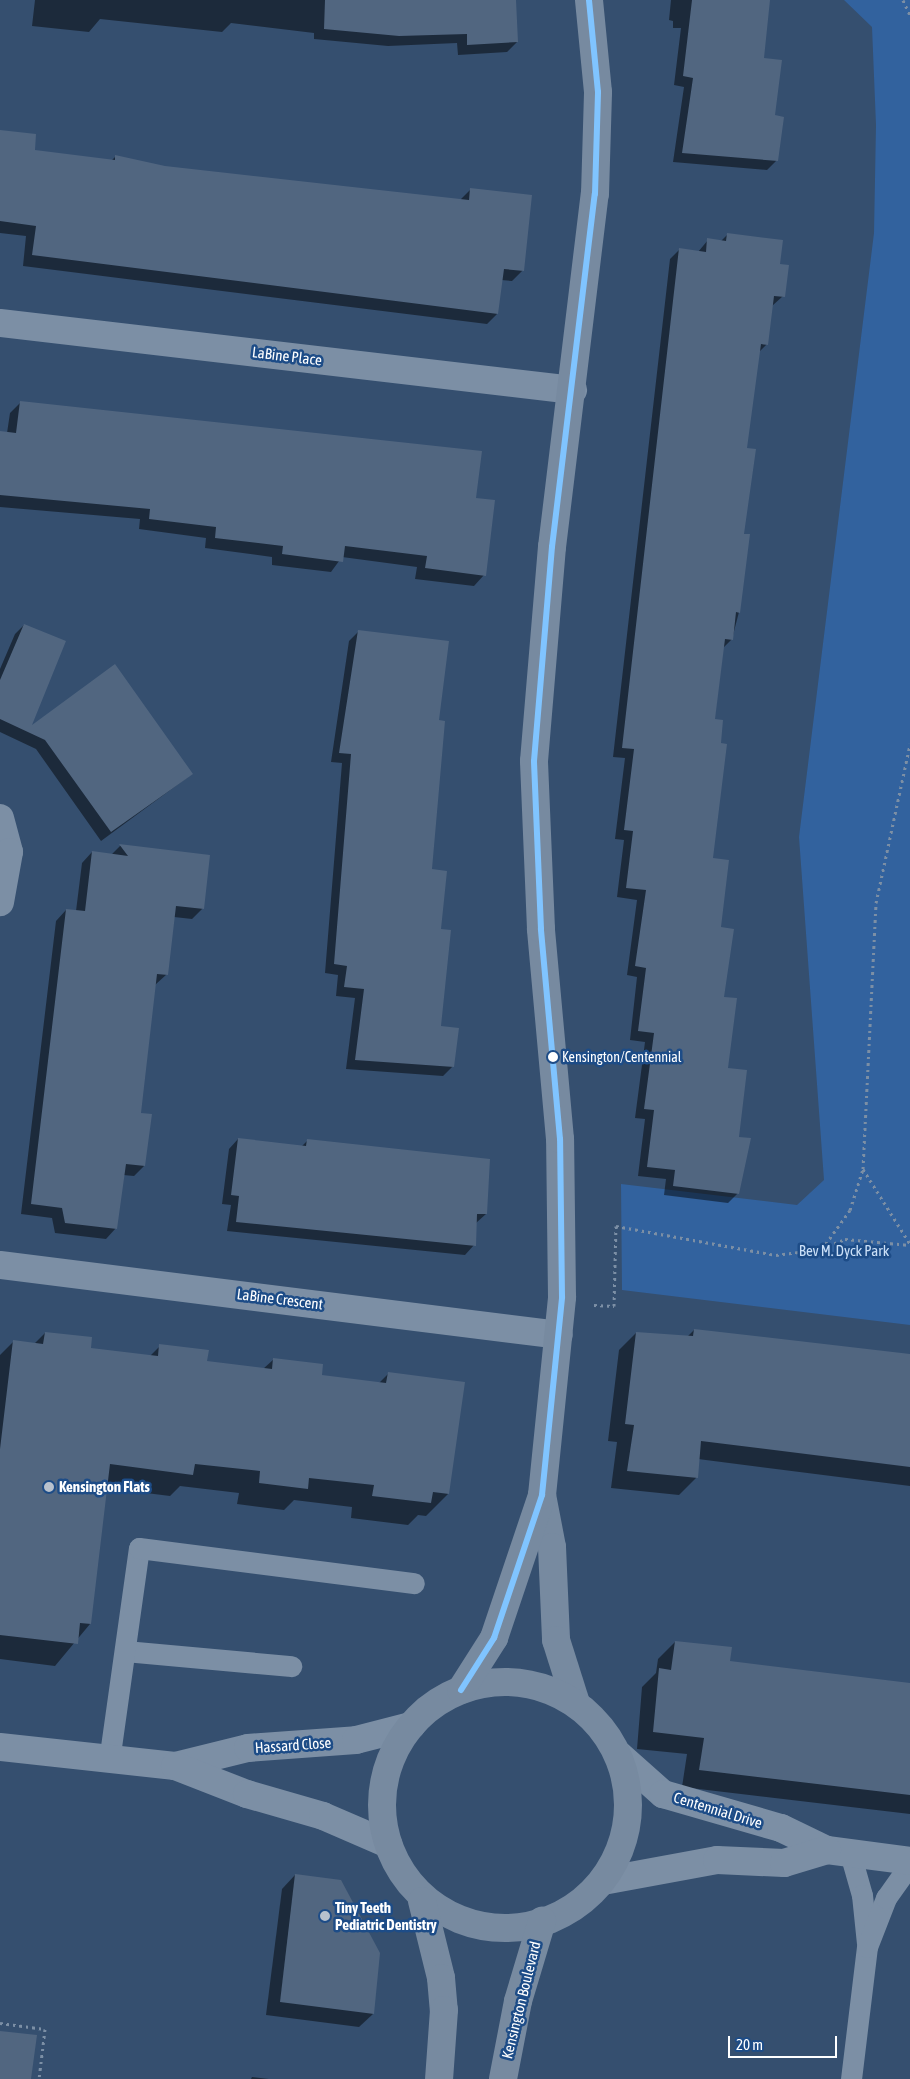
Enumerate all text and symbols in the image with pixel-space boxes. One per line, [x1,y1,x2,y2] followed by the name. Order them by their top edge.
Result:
[251,343,323,369] street label: LaBine Place
[562,1049,681,1065] place label: Kensington/Centennial
[548,1052,558,1062] marker: Kensington/Centennial
[799,1242,889,1260] park label: Bev M. Dyck Park
[236,1285,324,1313] street label: LaBine Crescent
[59,1478,150,1496] place label: Kensington Flats
[43,1481,55,1493] marker: Kensington Flats
[254,1733,332,1757] street label: Hassard Close
[671,1788,765,1832] street label: Centennial Drive
[335,1898,437,1933] place label: Tiny Teeth Pediatric Dentistry
[319,1910,331,1922] marker: Tiny Teeth Pediatric Dentistry
[498,1939,544,2061] street label: Kensington Boulevard
[730,2026,839,2058] scale bar
[736,2036,763,2053] text: 20 m

